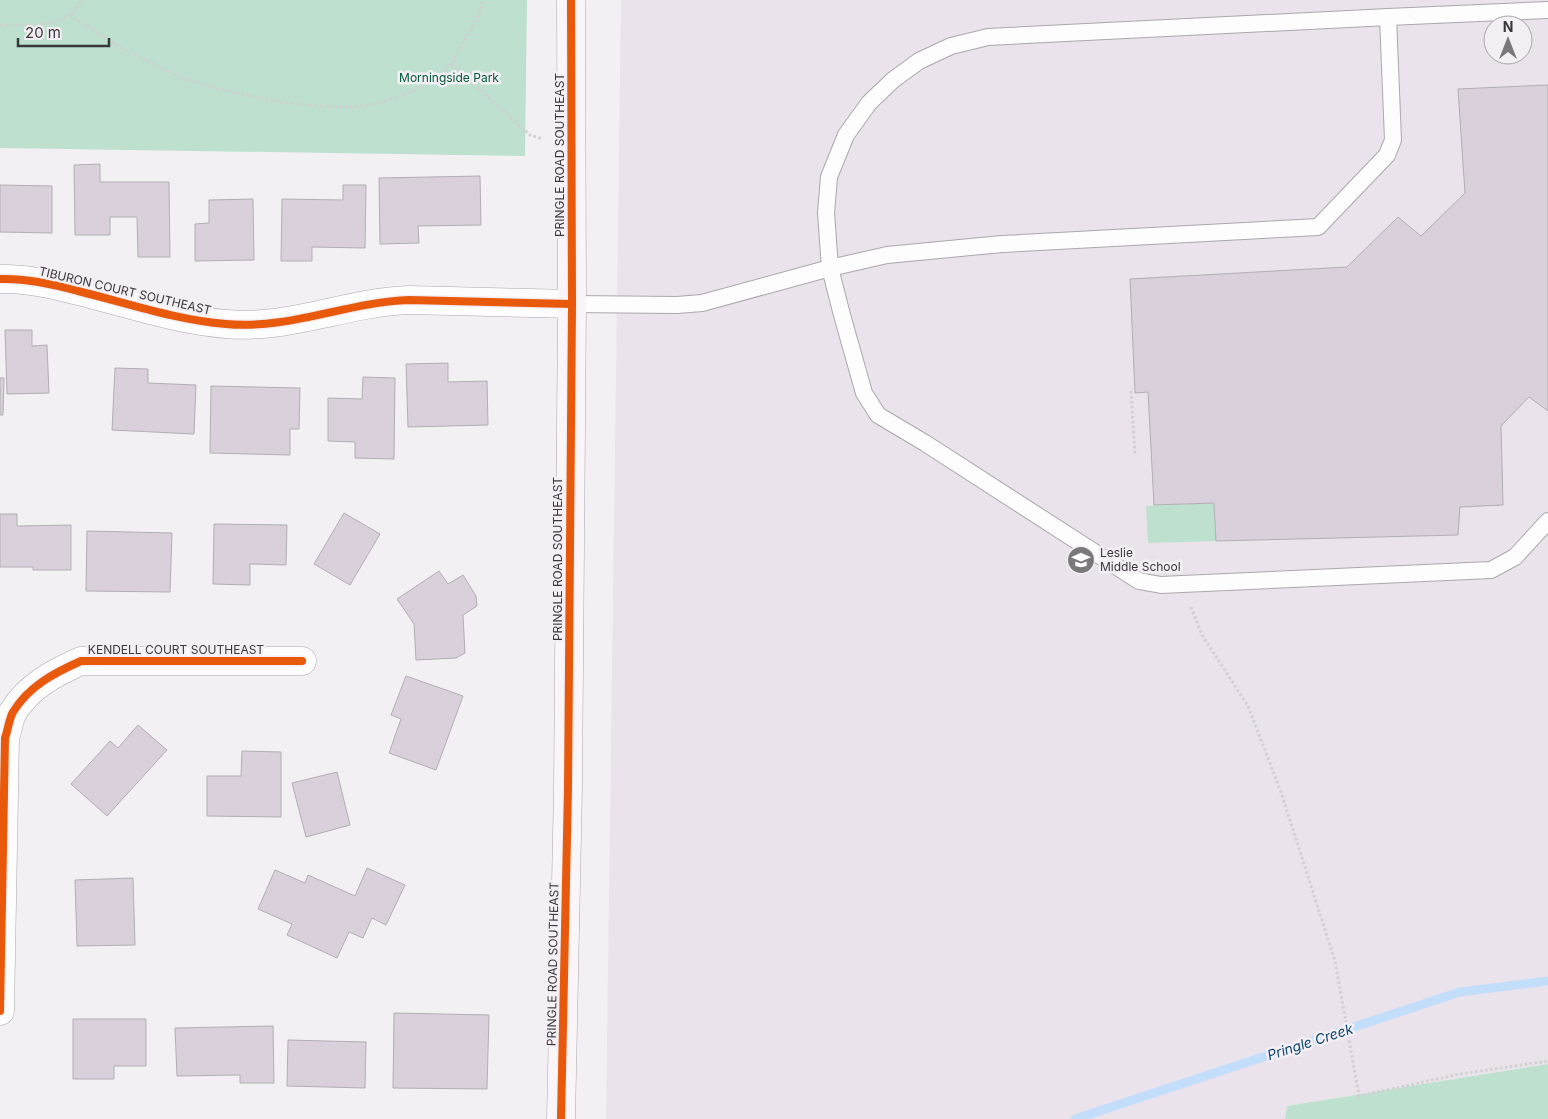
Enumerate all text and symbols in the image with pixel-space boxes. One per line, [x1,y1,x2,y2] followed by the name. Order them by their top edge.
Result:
[18,15,109,47] scale bar
[1483,15,1533,65] north arrow
[1503,18,1513,35] text: N
[25,23,61,42] text: 20 m
[399,70,499,85] park label: Morningside Park
[552,73,567,237] street label: PRINGLE ROAD SOUTHEAST
[38,263,213,318] street label: TIBURON COURT SOUTHEAST
[550,477,565,641] street label: PRINGLE ROAD SOUTHEAST
[1066,545,1096,575] school or university icon: Leslie Middle School
[1100,545,1181,574] place label: Leslie Middle School
[88,642,264,657] street label: KENDELL COURT SOUTHEAST
[544,882,561,1046] street label: PRINGLE ROAD SOUTHEAST
[1265,1020,1355,1063] water label: Pringle Creek

